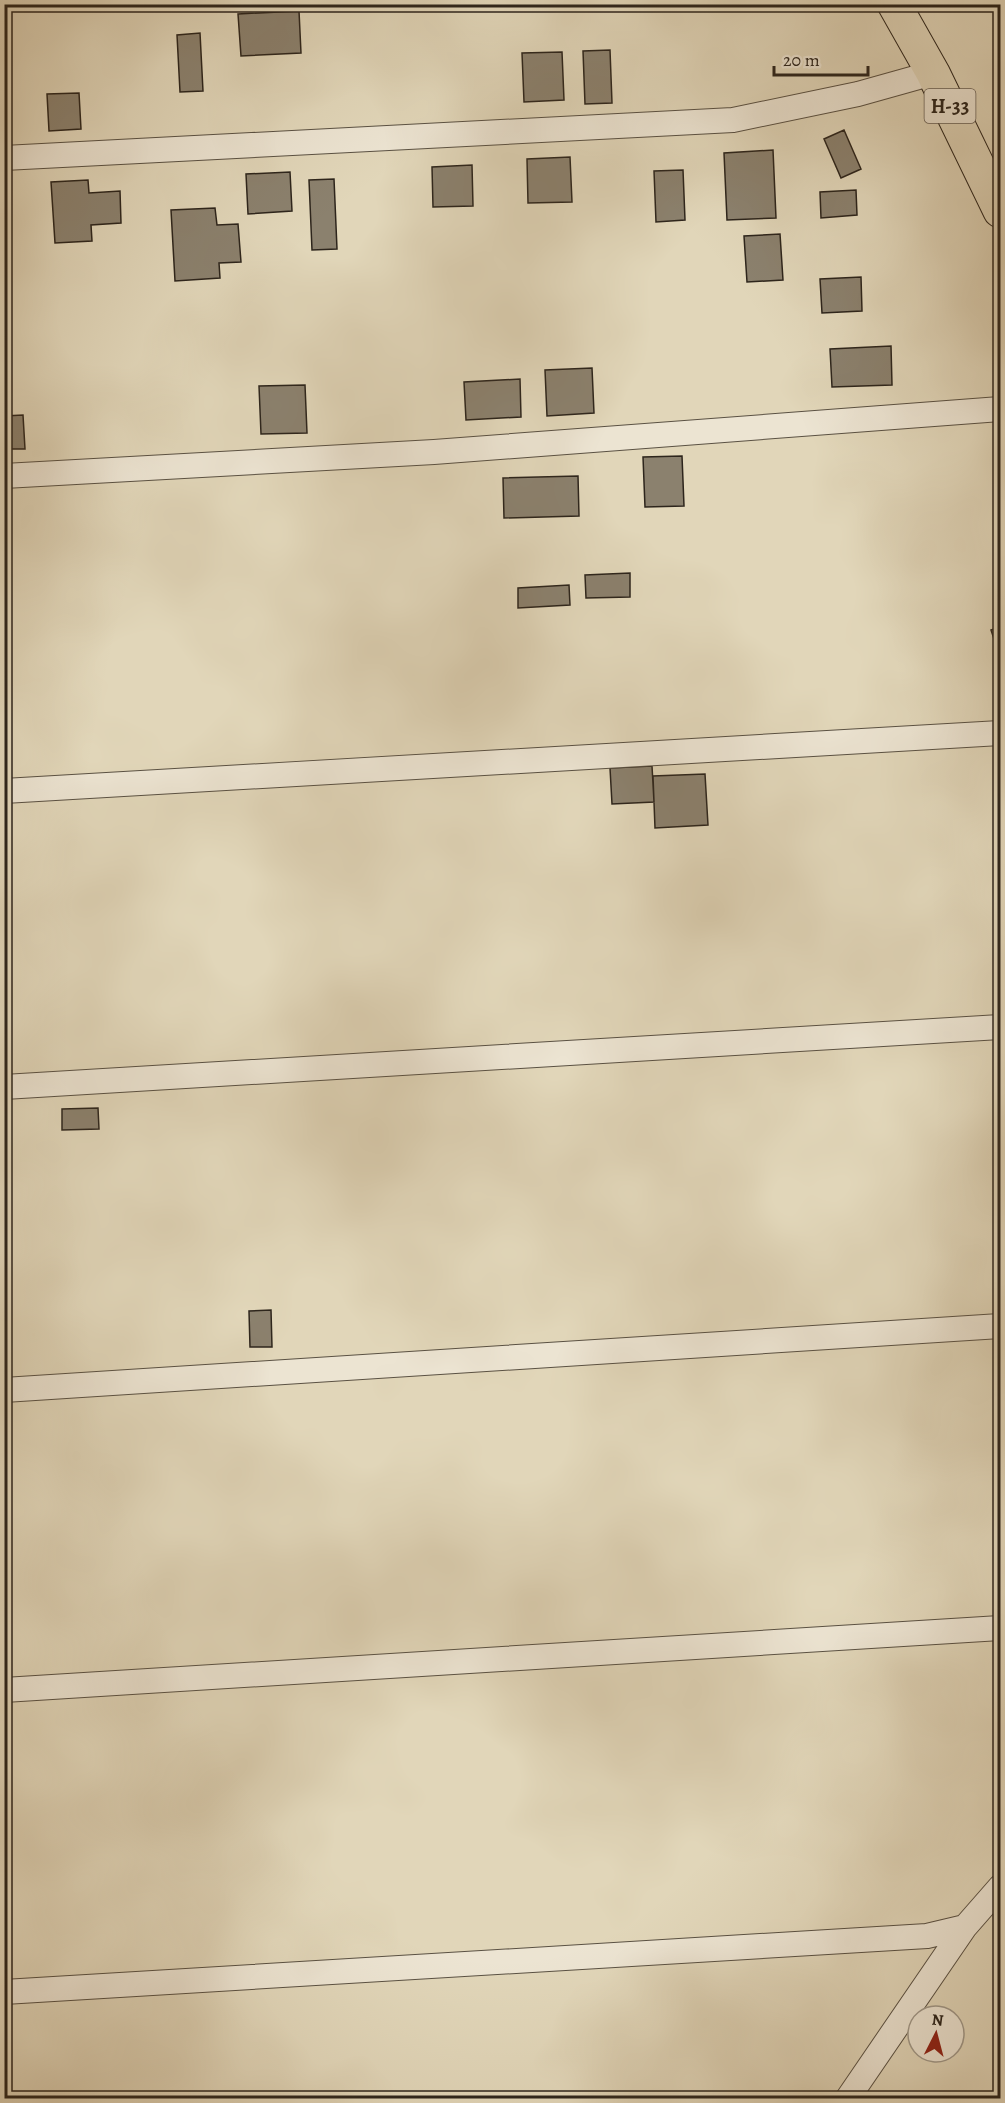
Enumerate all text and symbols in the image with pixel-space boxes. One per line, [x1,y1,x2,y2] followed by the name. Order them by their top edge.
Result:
[774,39,868,77] scale bar
[783,48,820,72] text: 20 m
[924,89,976,123] road number: Н-33
[906,2004,966,2064] north arrow
[931,2009,945,2032] text: N

